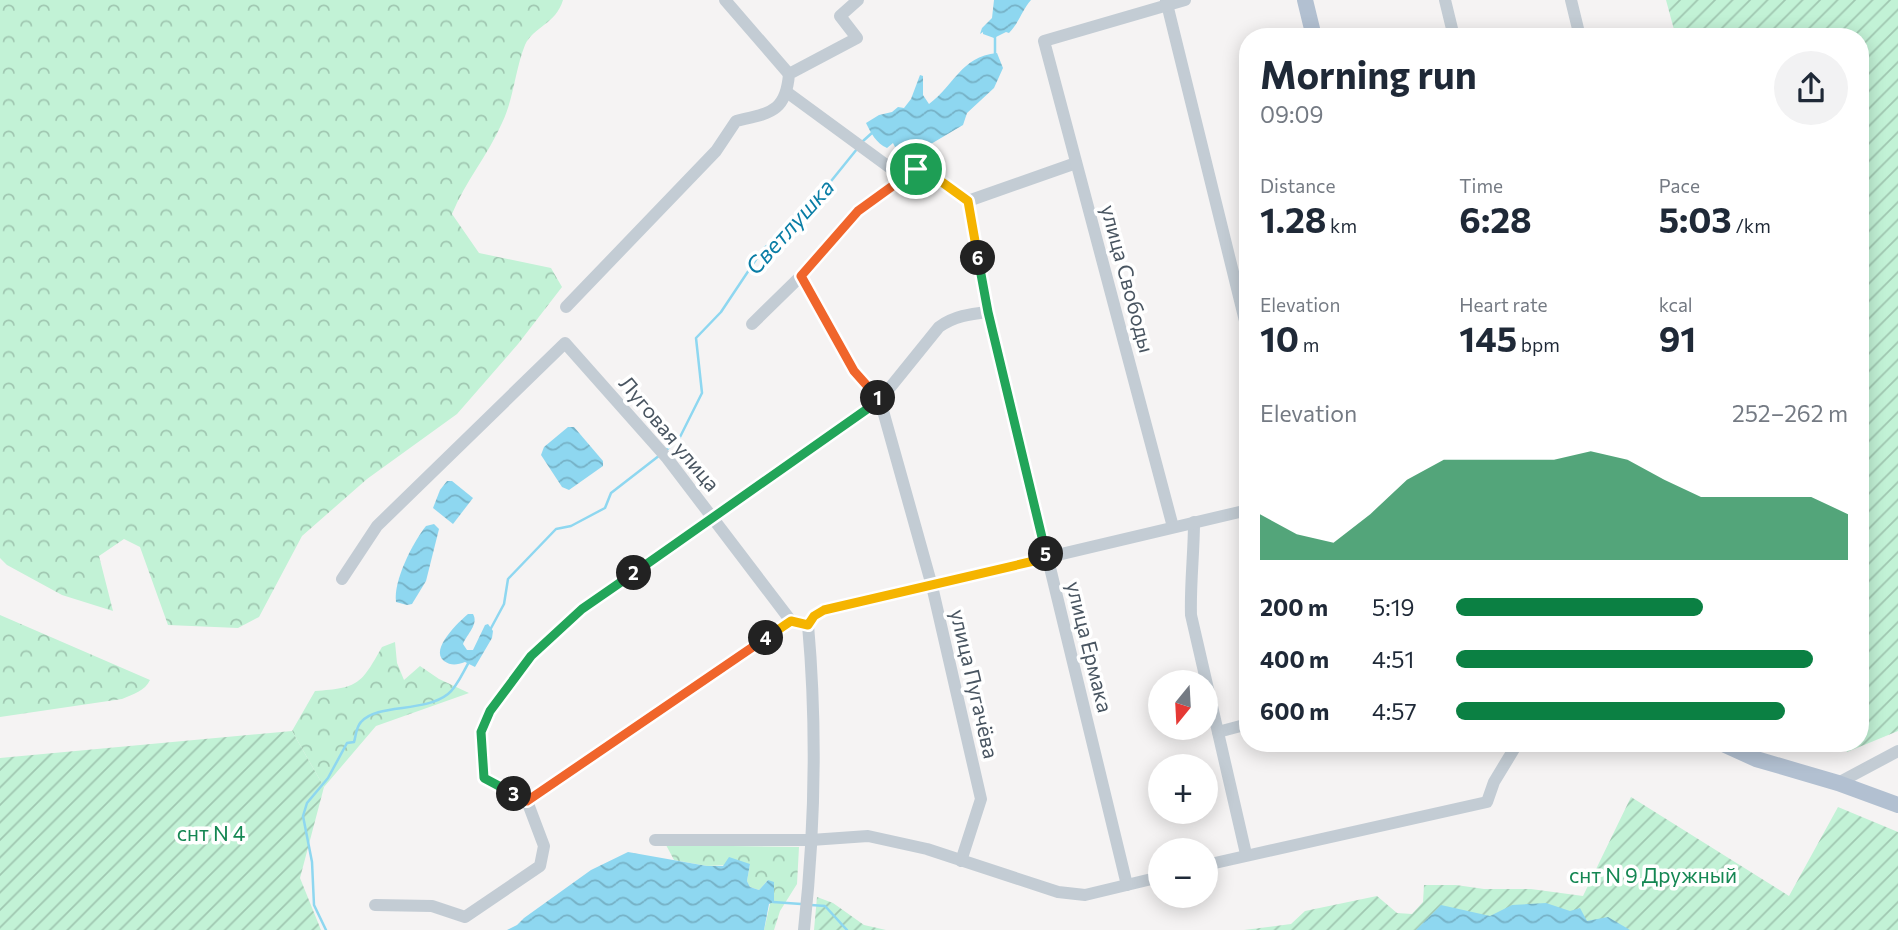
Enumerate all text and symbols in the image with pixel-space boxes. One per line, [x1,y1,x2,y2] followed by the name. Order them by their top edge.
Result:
[1260,50,1477,97] text: Morning run
[1774,51,1848,125] button: share
[1260,100,1323,128] text: 09:09
[886,139,946,199] pin
[897,150,935,188] icon: arrive
[739,173,839,280] water label: Светлушка
[1260,174,1336,197] text: Distance
[1459,174,1503,197] text: Time
[1659,174,1700,197] text: Pace
[1260,197,1326,240] text: 1.28
[1459,197,1532,240] text: 6:28
[1659,197,1732,240] text: 5:03
[1097,202,1160,355] street label: улица Свободы
[1326,214,1357,237] text: km
[1732,214,1771,237] text: /km
[960,240,996,276] pin: 6
[972,246,983,269] text: 6
[1260,293,1340,316] text: Elevation
[1459,293,1548,316] text: Heart rate
[1659,293,1693,316] text: kcal
[1260,316,1299,359] text: 10
[1459,316,1517,359] text: 145
[1659,316,1696,359] text: 91
[1299,333,1319,356] text: m
[1517,333,1560,356] text: bpm
[615,370,726,496] street label: Луговая улица
[860,380,896,416] pin: 1
[873,386,882,409] text: 1
[1260,399,1357,427] text: Elevation
[1732,399,1848,427] text: 252–262 m
[1028,536,1064,572] pin: 5
[1040,542,1051,565] text: 5
[616,556,652,590] pin: 2
[628,561,639,584] text: 2
[1062,579,1119,715] street label: улица Ермака
[1260,593,1328,621] text: 200 m
[1372,593,1414,621] text: 5:19
[946,607,1005,761] street label: улица Пугачёва
[748,620,784,656] pin: 4
[760,626,771,649] text: 4
[1260,645,1329,673] text: 400 m
[1372,645,1414,673] text: 4:51
[1148,670,1218,740] north arrow
[1148,670,1218,908] map controls
[1260,697,1329,725] text: 600 m
[1372,697,1417,725] text: 4:57
[1148,754,1218,824] button: +
[496,776,532,812] pin: 3
[508,782,519,805] text: 3
[177,820,246,845] park label: снт N 4
[1148,838,1218,908] button: −
[1569,862,1737,887] park label: снт N 9 Дружный

